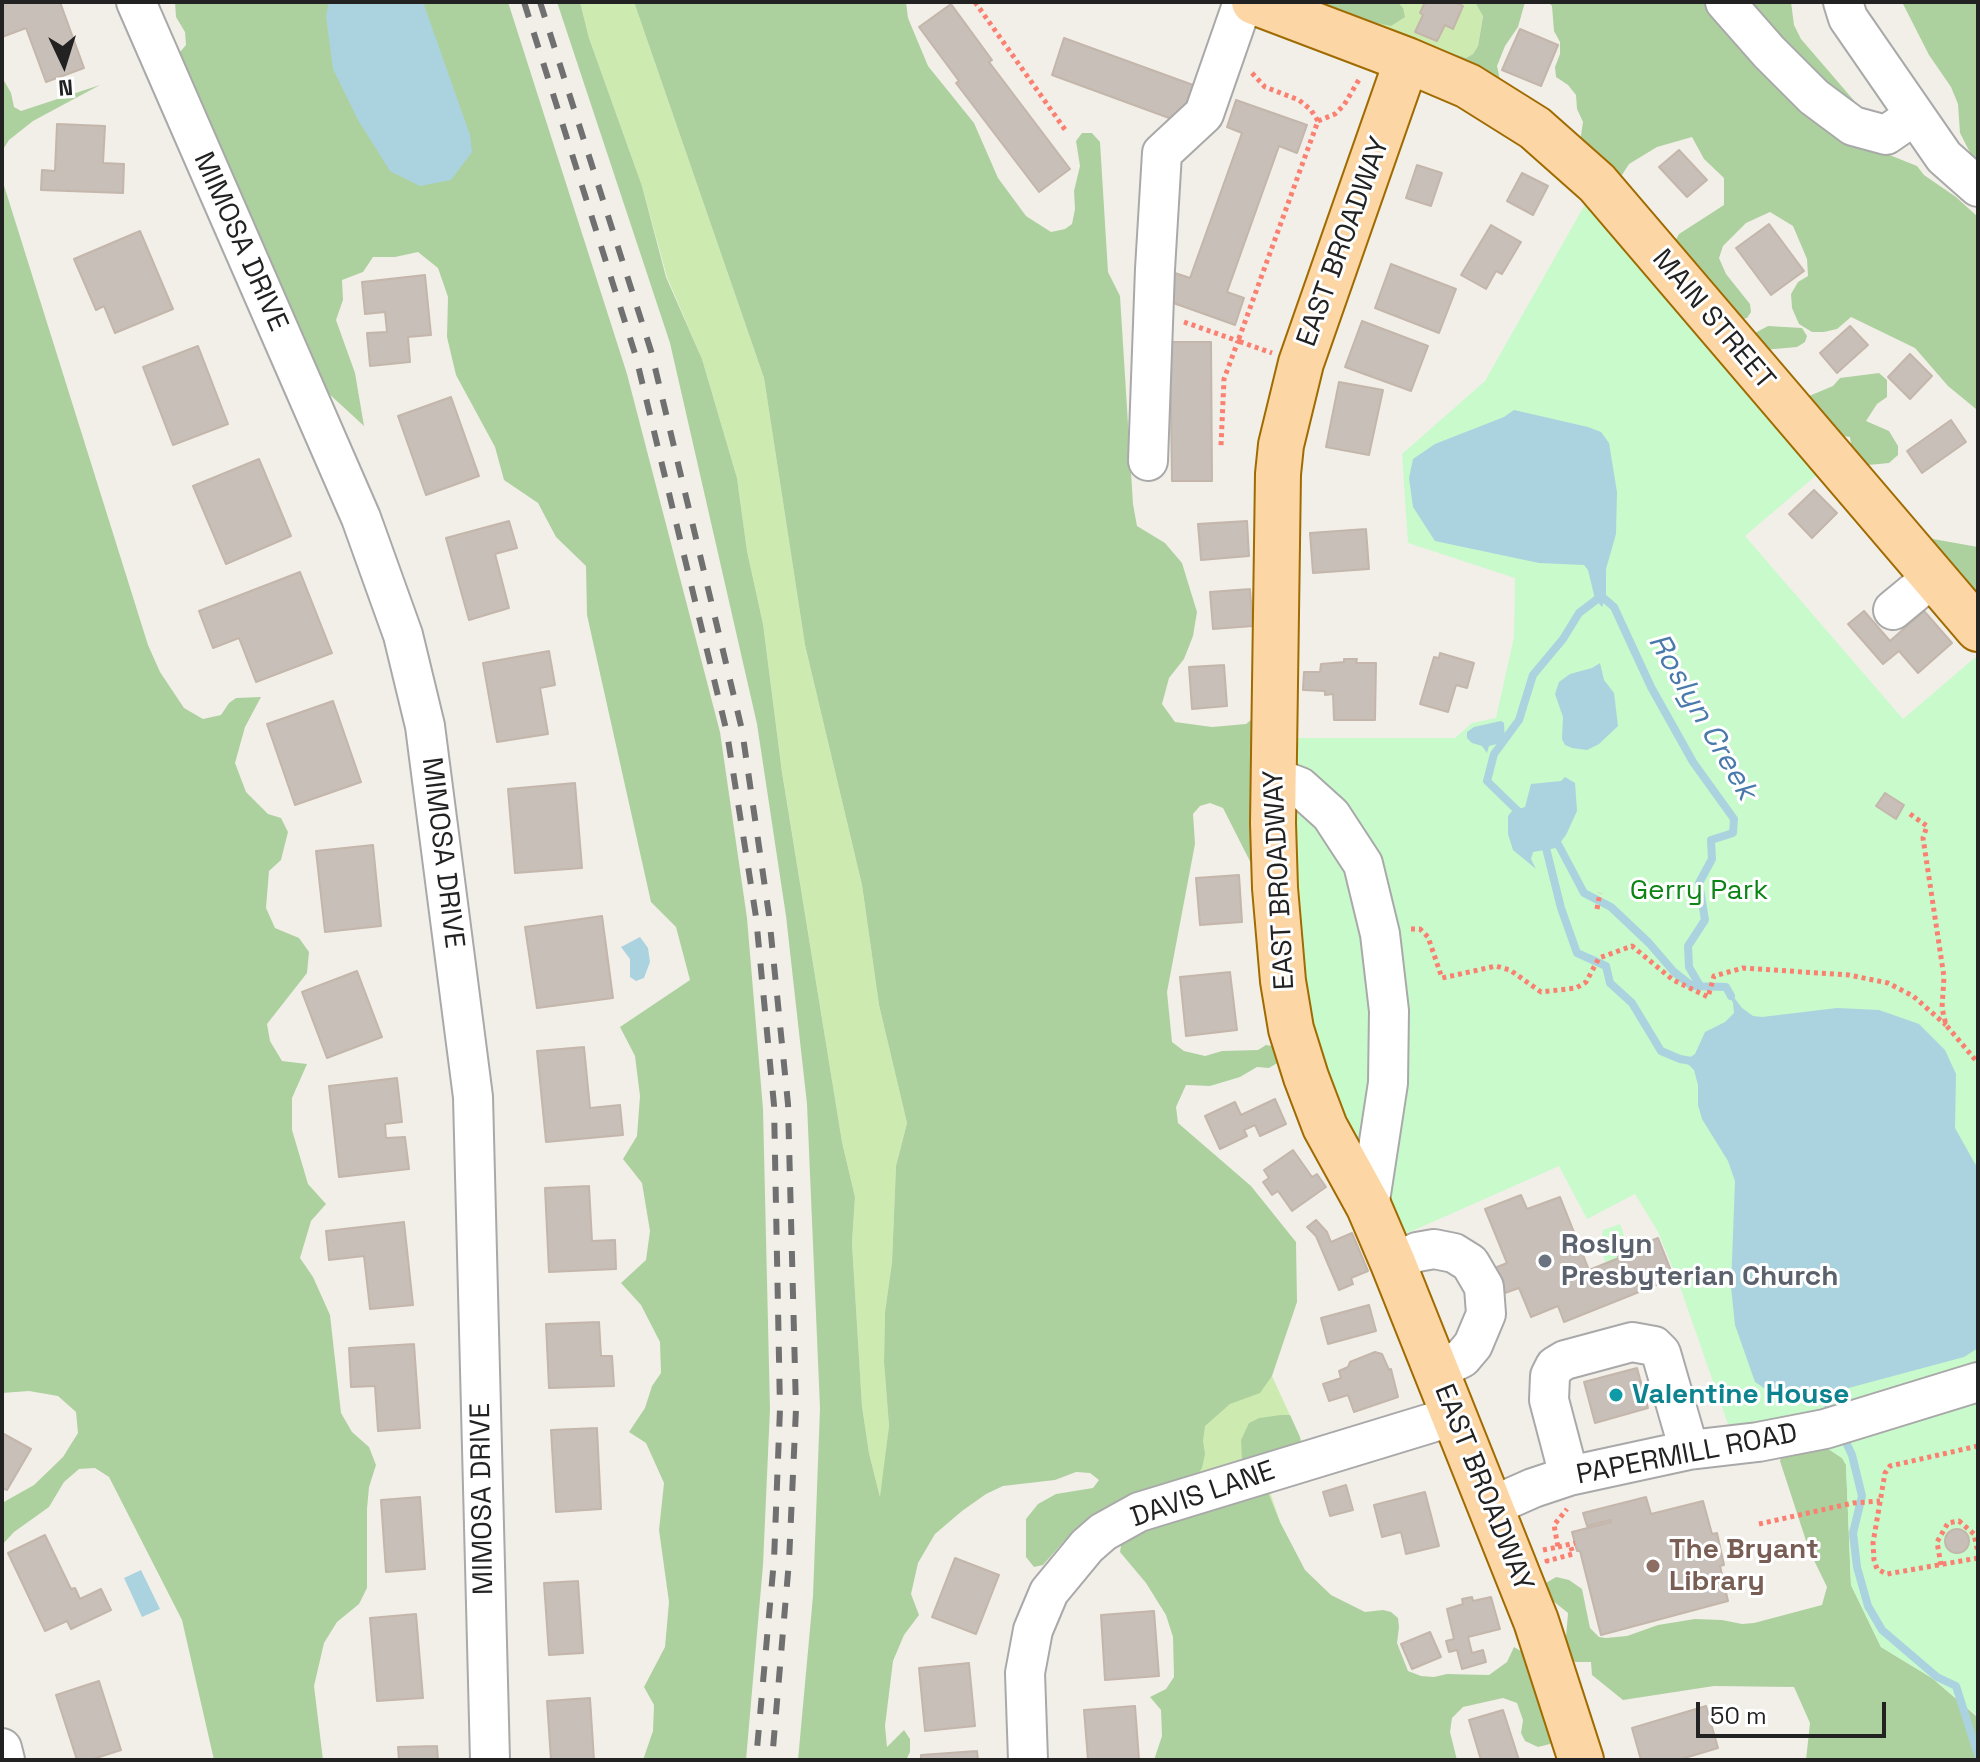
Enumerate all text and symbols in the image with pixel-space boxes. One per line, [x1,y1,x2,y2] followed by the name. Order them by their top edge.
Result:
[24,24,104,104] north arrow
[57,73,74,102] text: N
[1291,133,1397,351] street label: EAST BROADWAY
[186,147,294,337] street label: MIMOSA DRIVE
[1645,243,1781,397] street label: MAIN STREET
[1640,627,1764,807] water label: Roslyn Creek
[414,756,470,950] street label: MIMOSA DRIVE
[1257,769,1303,991] street label: EAST BROADWAY
[1630,874,1768,908] park label: Gerry Park
[1561,1228,1838,1294] place label: Roslyn Presbyterian Church
[1536,1252,1554,1270] marker: Roslyn Presbyterian Church
[1632,1378,1849,1412] place label: Valentine House
[1426,1380,1540,1596] street label: EAST BROADWAY
[1607,1386,1625,1404] marker: Valentine House
[465,1403,501,1595] street label: MIMOSA DRIVE
[1574,1417,1800,1493] street label: PAPERMILL ROAD
[1126,1455,1280,1535] street label: DAVIS LANE
[1669,1533,1819,1599] place label: The Bryant Library
[1644,1557,1662,1575] marker: The Bryant Library
[1700,1686,1890,1736] scale bar
[1710,1700,1767,1731] text: 50 m

